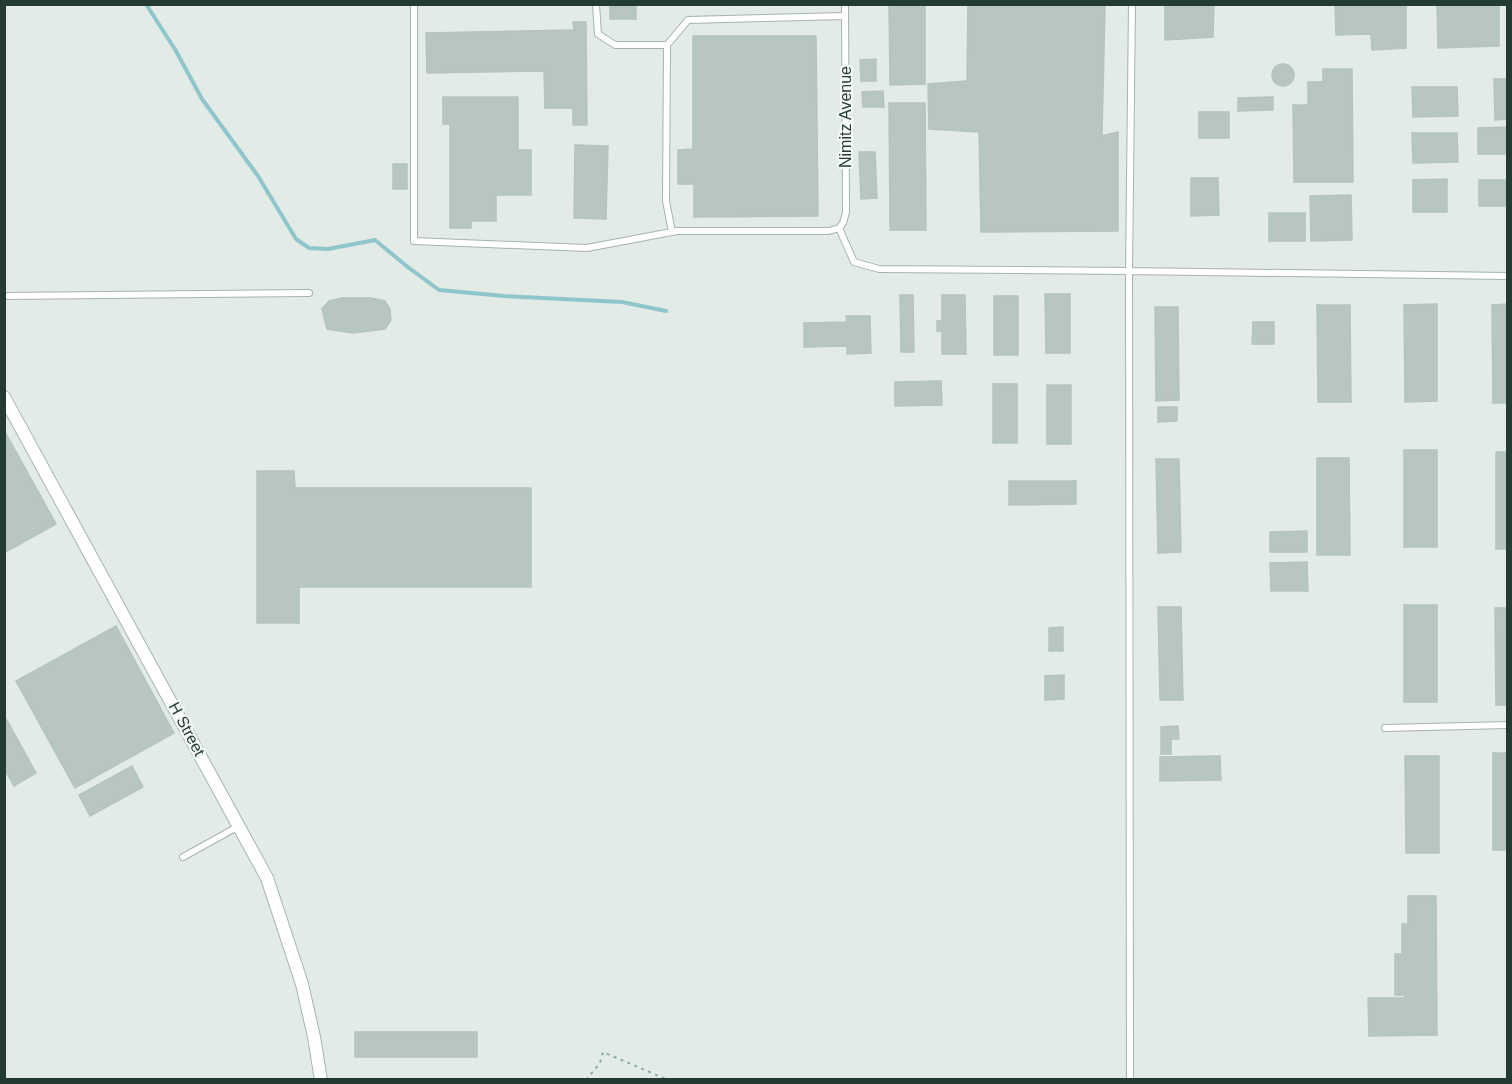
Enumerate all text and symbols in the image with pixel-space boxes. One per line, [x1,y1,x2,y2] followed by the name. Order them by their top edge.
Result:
[837,66,854,168] street label: Nimitz Avenue
[166,699,209,759] street label: H Street

